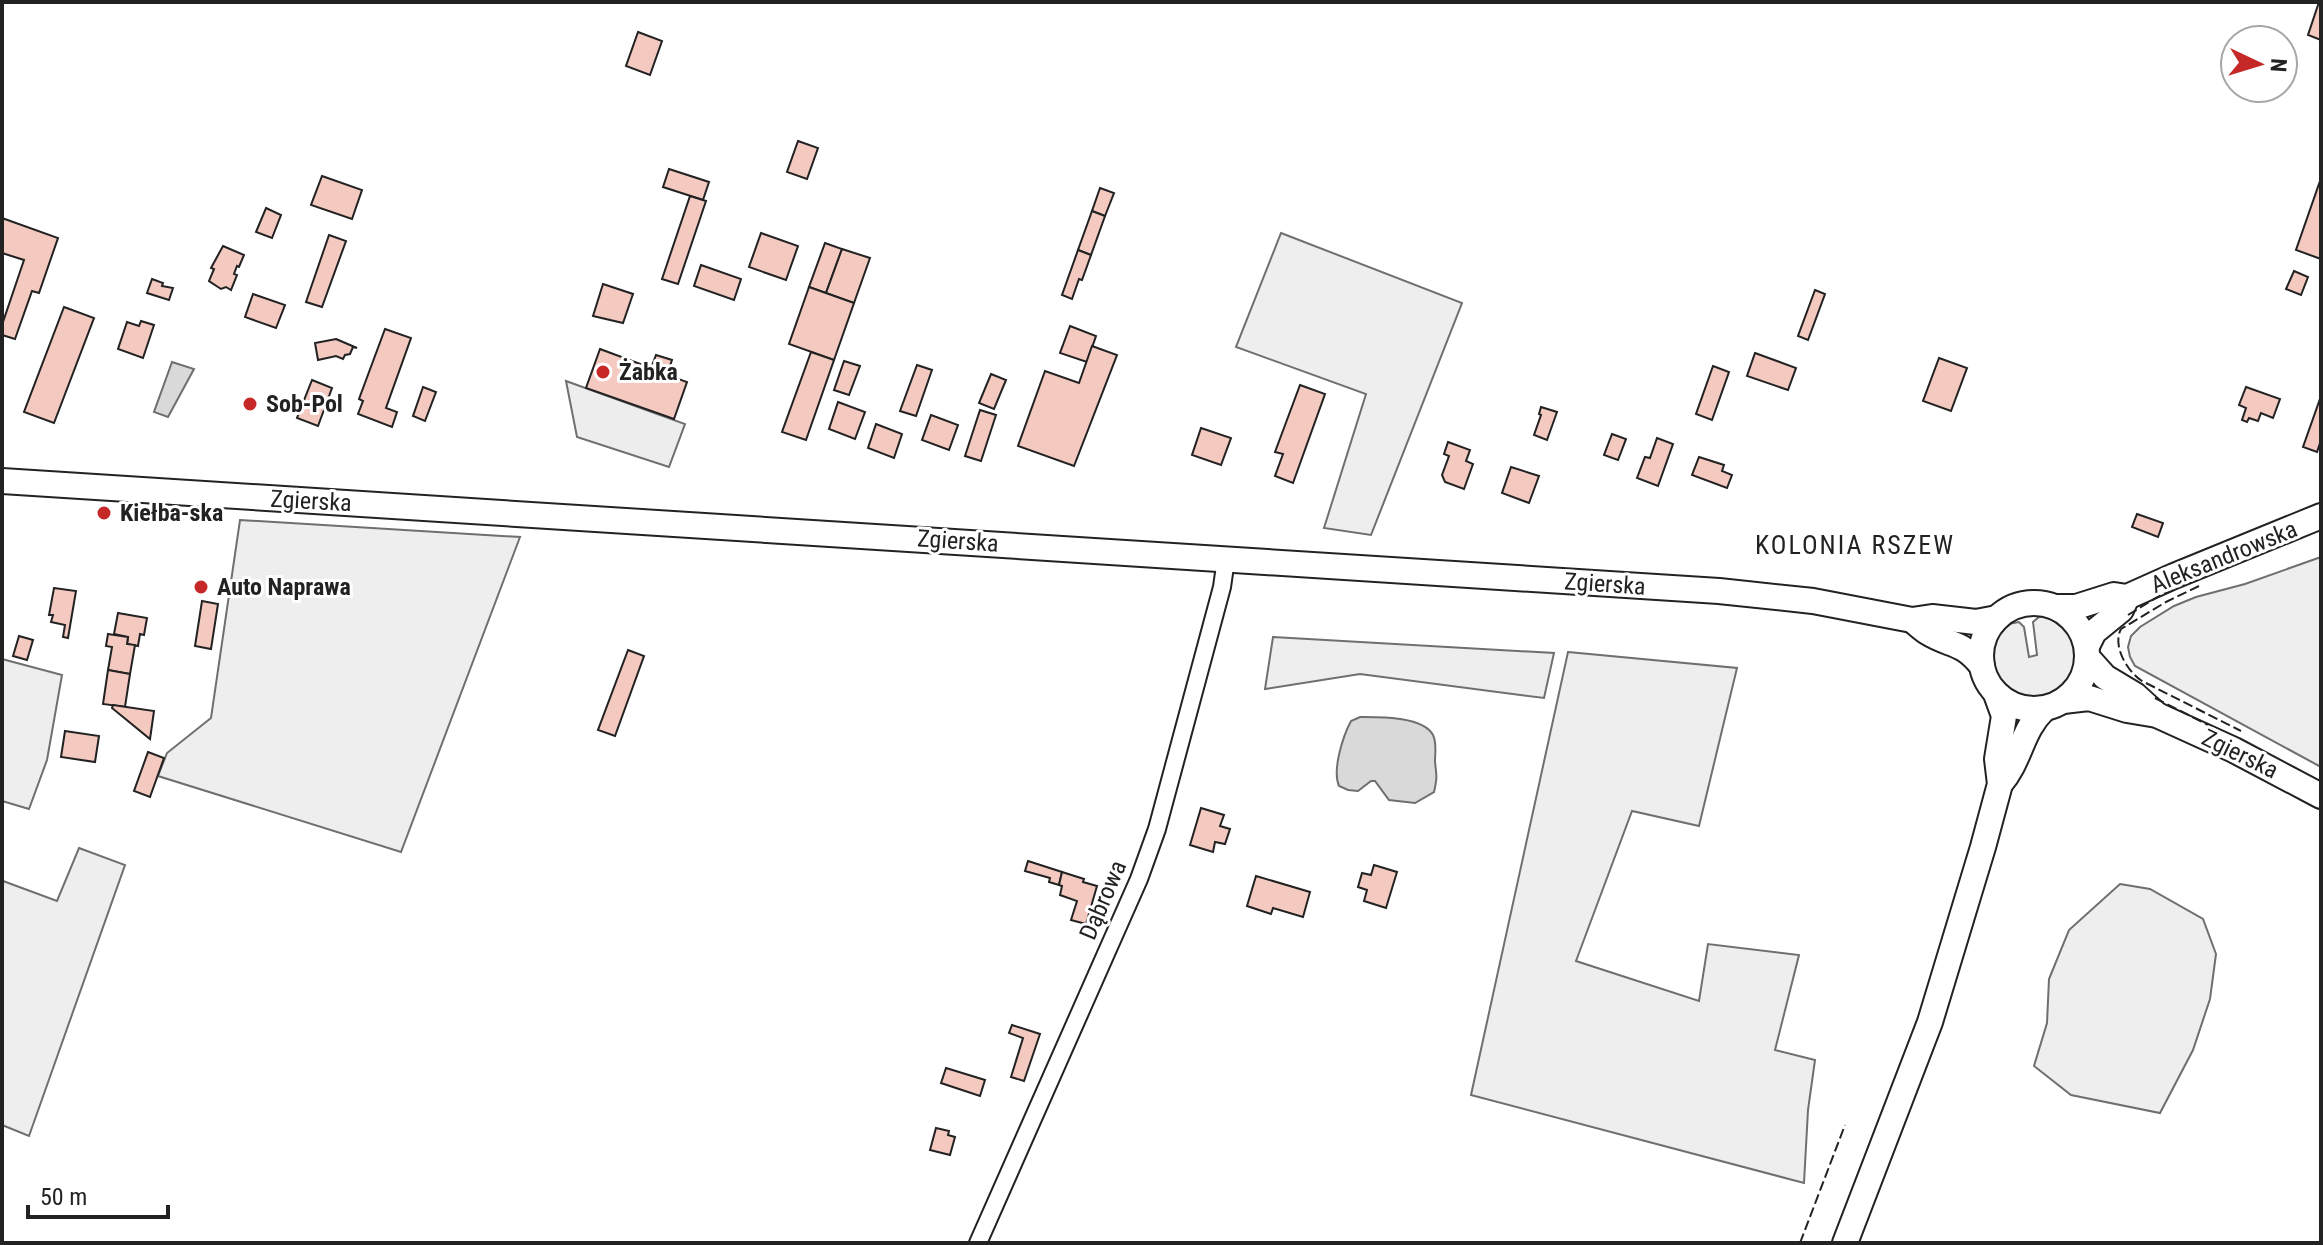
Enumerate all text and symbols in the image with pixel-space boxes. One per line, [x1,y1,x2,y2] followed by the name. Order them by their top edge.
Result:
[2219,24,2299,104] north arrow
[2266,58,2291,73] text: N
[619,358,678,386] place label: Żabka
[594,363,612,381] marker: Żabka
[266,390,343,418] place label: Sob-Pol
[241,395,259,413] marker: Sob-Pol
[270,485,352,517] street label: Zgierska
[120,499,223,527] place label: Kiełba-ska
[95,504,113,522] marker: Kiełba-ska
[2147,515,2301,599] street label: Aleksandrowska
[916,524,1000,558] street label: Zgierska
[1755,530,1955,560] district label: KOLONIA RSZEW
[1563,567,1647,601] street label: Zgierska
[217,573,351,601] place label: Auto Naprawa
[192,578,210,596] marker: Auto Naprawa
[2197,724,2283,784] street label: Zgierska
[1074,856,1132,944] street label: Dąbrowa
[28,1169,168,1219] scale bar
[40,1183,87,1211] text: 50 m

